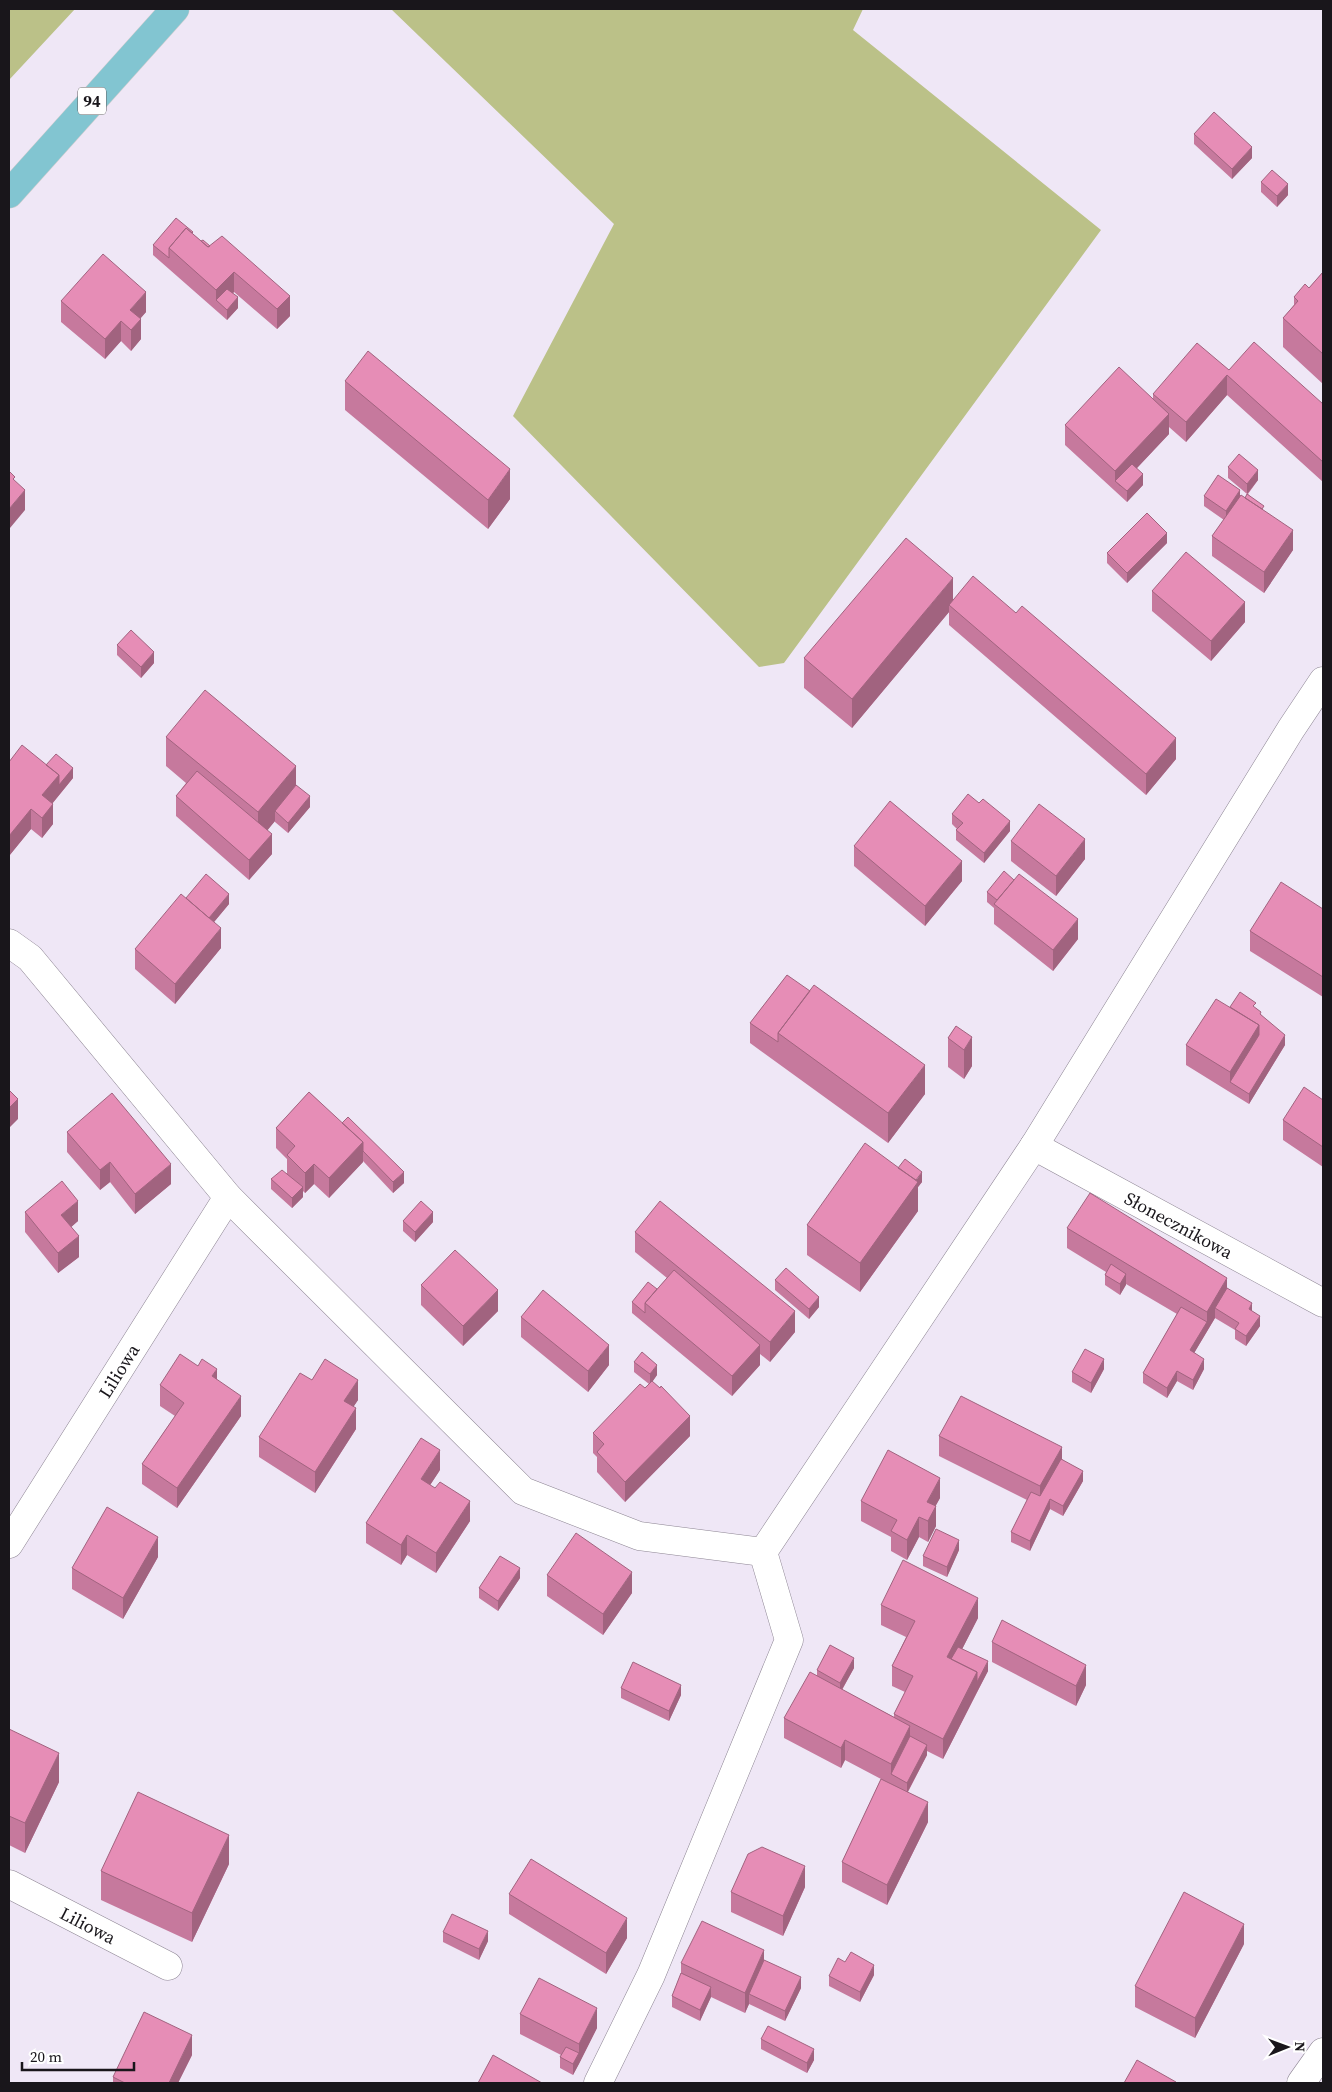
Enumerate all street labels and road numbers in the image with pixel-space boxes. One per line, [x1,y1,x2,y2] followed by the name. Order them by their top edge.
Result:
[78,88,106,114] road number: 94
[1120,1185,1238,1265] street label: Słonecznikowa
[92,1338,145,1402] street label: Liliowa
[56,1900,121,1950] street label: Liliowa

